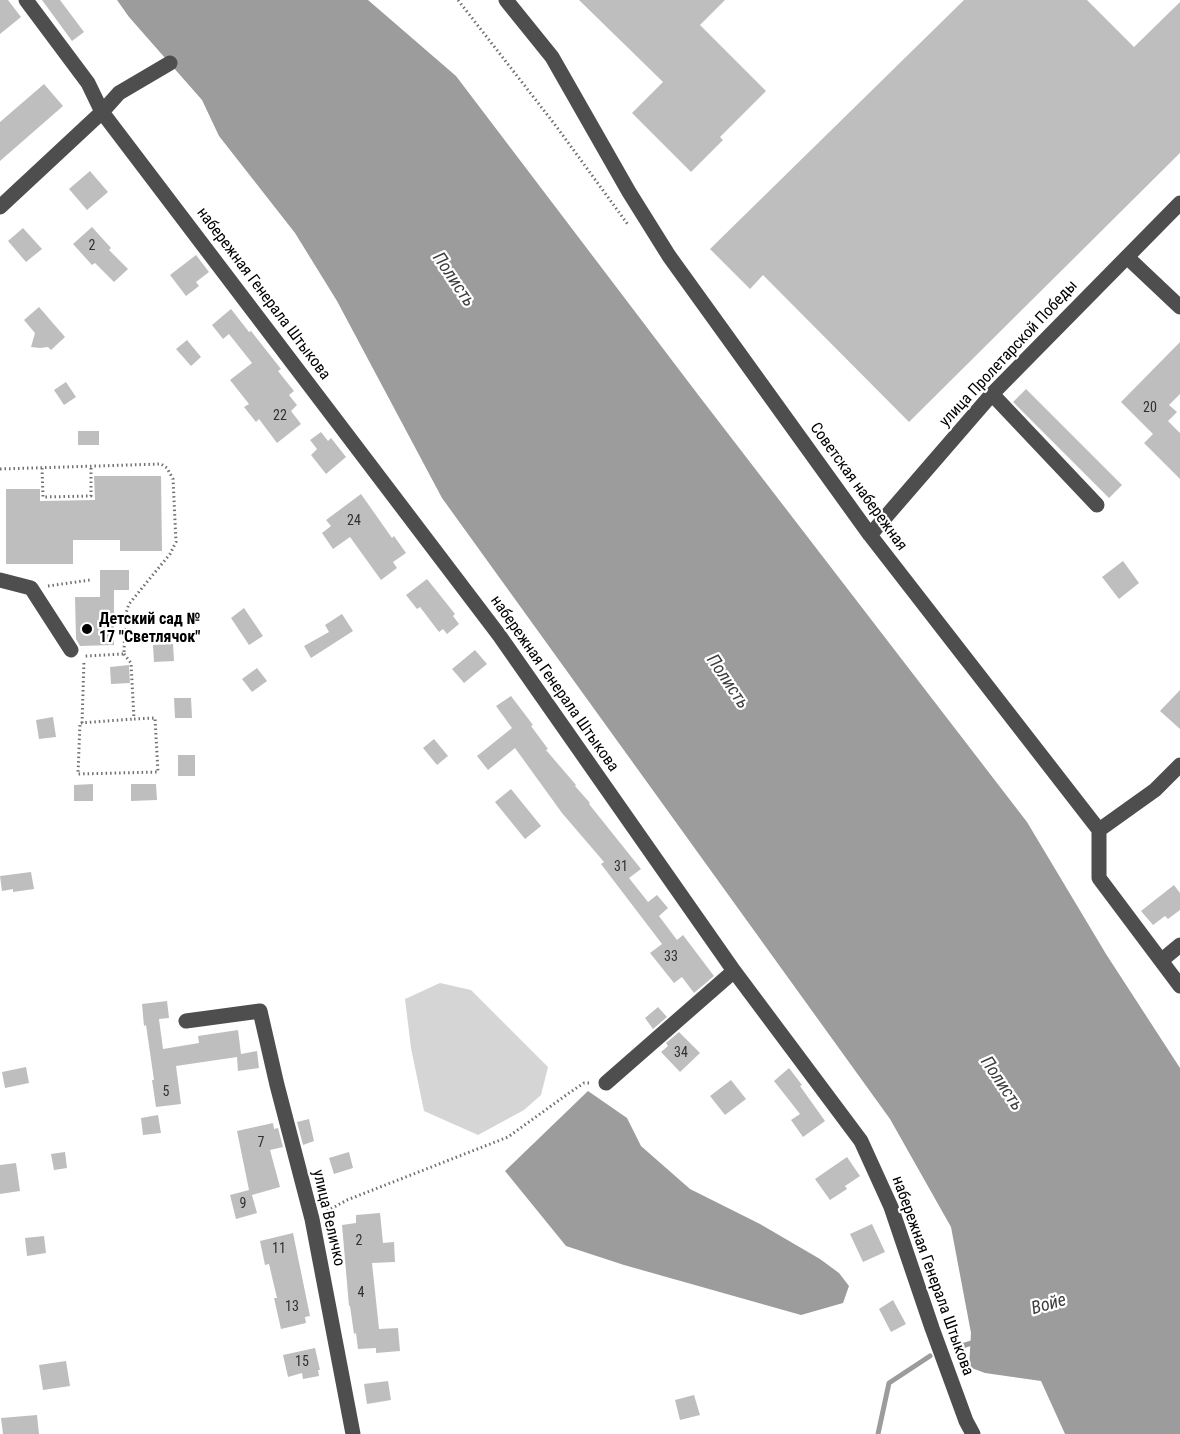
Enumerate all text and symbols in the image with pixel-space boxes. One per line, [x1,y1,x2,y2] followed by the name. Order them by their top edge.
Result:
[192,204,334,384] street label: набережная Генерала Штыкова
[89,238,95,254] house number: 2
[427,249,479,311] water label: Полисть
[936,277,1082,431] street label: улица Пролетарской Победы
[1143,400,1157,416] house number: 20
[273,408,287,424] house number: 22
[805,419,911,555] street label: Советская набережная
[347,513,361,529] house number: 24
[486,592,622,776] street label: набережная Генерала Штыкова
[99,610,200,648] place label: Детский сад № 17 "Светлячок"
[80,622,94,636] marker: Детский сад № 17 "Светлячок"
[701,651,753,713] water label: Полисть
[614,859,628,875] house number: 31
[664,949,678,965] house number: 33
[674,1045,688,1061] house number: 34
[975,1053,1027,1115] water label: Полисть
[163,1084,169,1100] house number: 5
[258,1135,264,1151] house number: 7
[308,1168,348,1268] street label: улица Величко
[887,1174,977,1378] street label: набережная Генерала Штыкова
[240,1196,246,1212] house number: 9
[356,1233,362,1249] house number: 2
[272,1241,286,1257] house number: 11
[358,1285,364,1301] house number: 4
[1029,1290,1069,1320] water label: Войе
[285,1299,299,1315] house number: 13
[295,1354,309,1370] house number: 15

